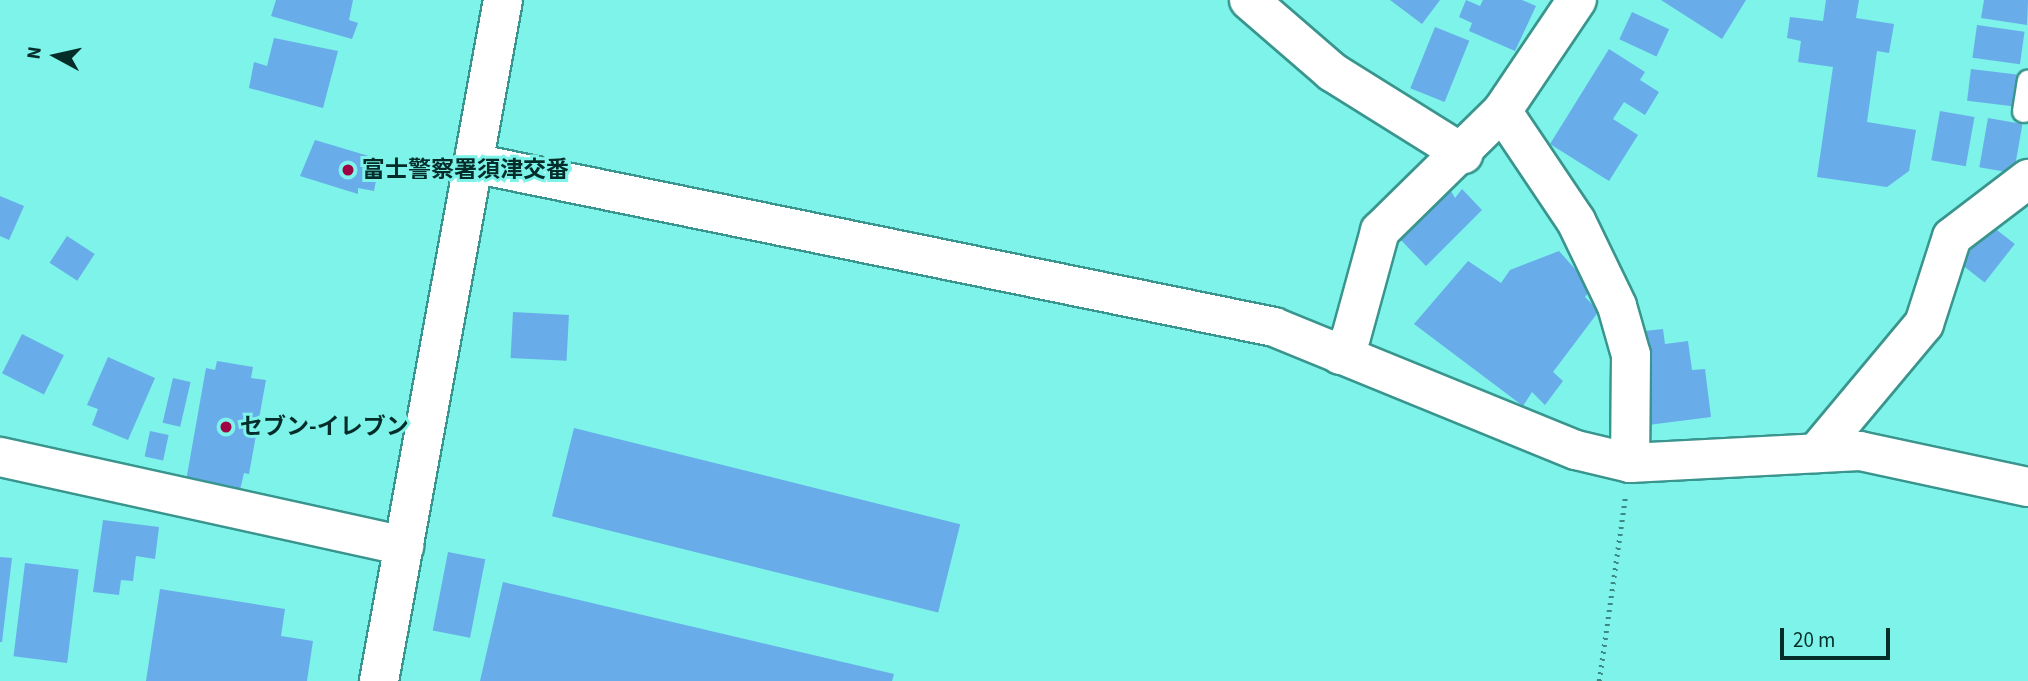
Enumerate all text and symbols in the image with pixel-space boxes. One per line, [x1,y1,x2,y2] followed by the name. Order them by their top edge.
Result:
[21,21,91,91] north arrow
[20,45,49,61] text: N
[362,156,569,184] place label: 富士警察署須津交番
[340,162,356,178] marker: 富士警察署須津交番
[240,413,409,441] place label: セブン-イレブン
[218,419,234,435] marker: セブン-イレブン
[1783,614,1893,658] scale bar
[1793,625,1835,655] text: 20 m

